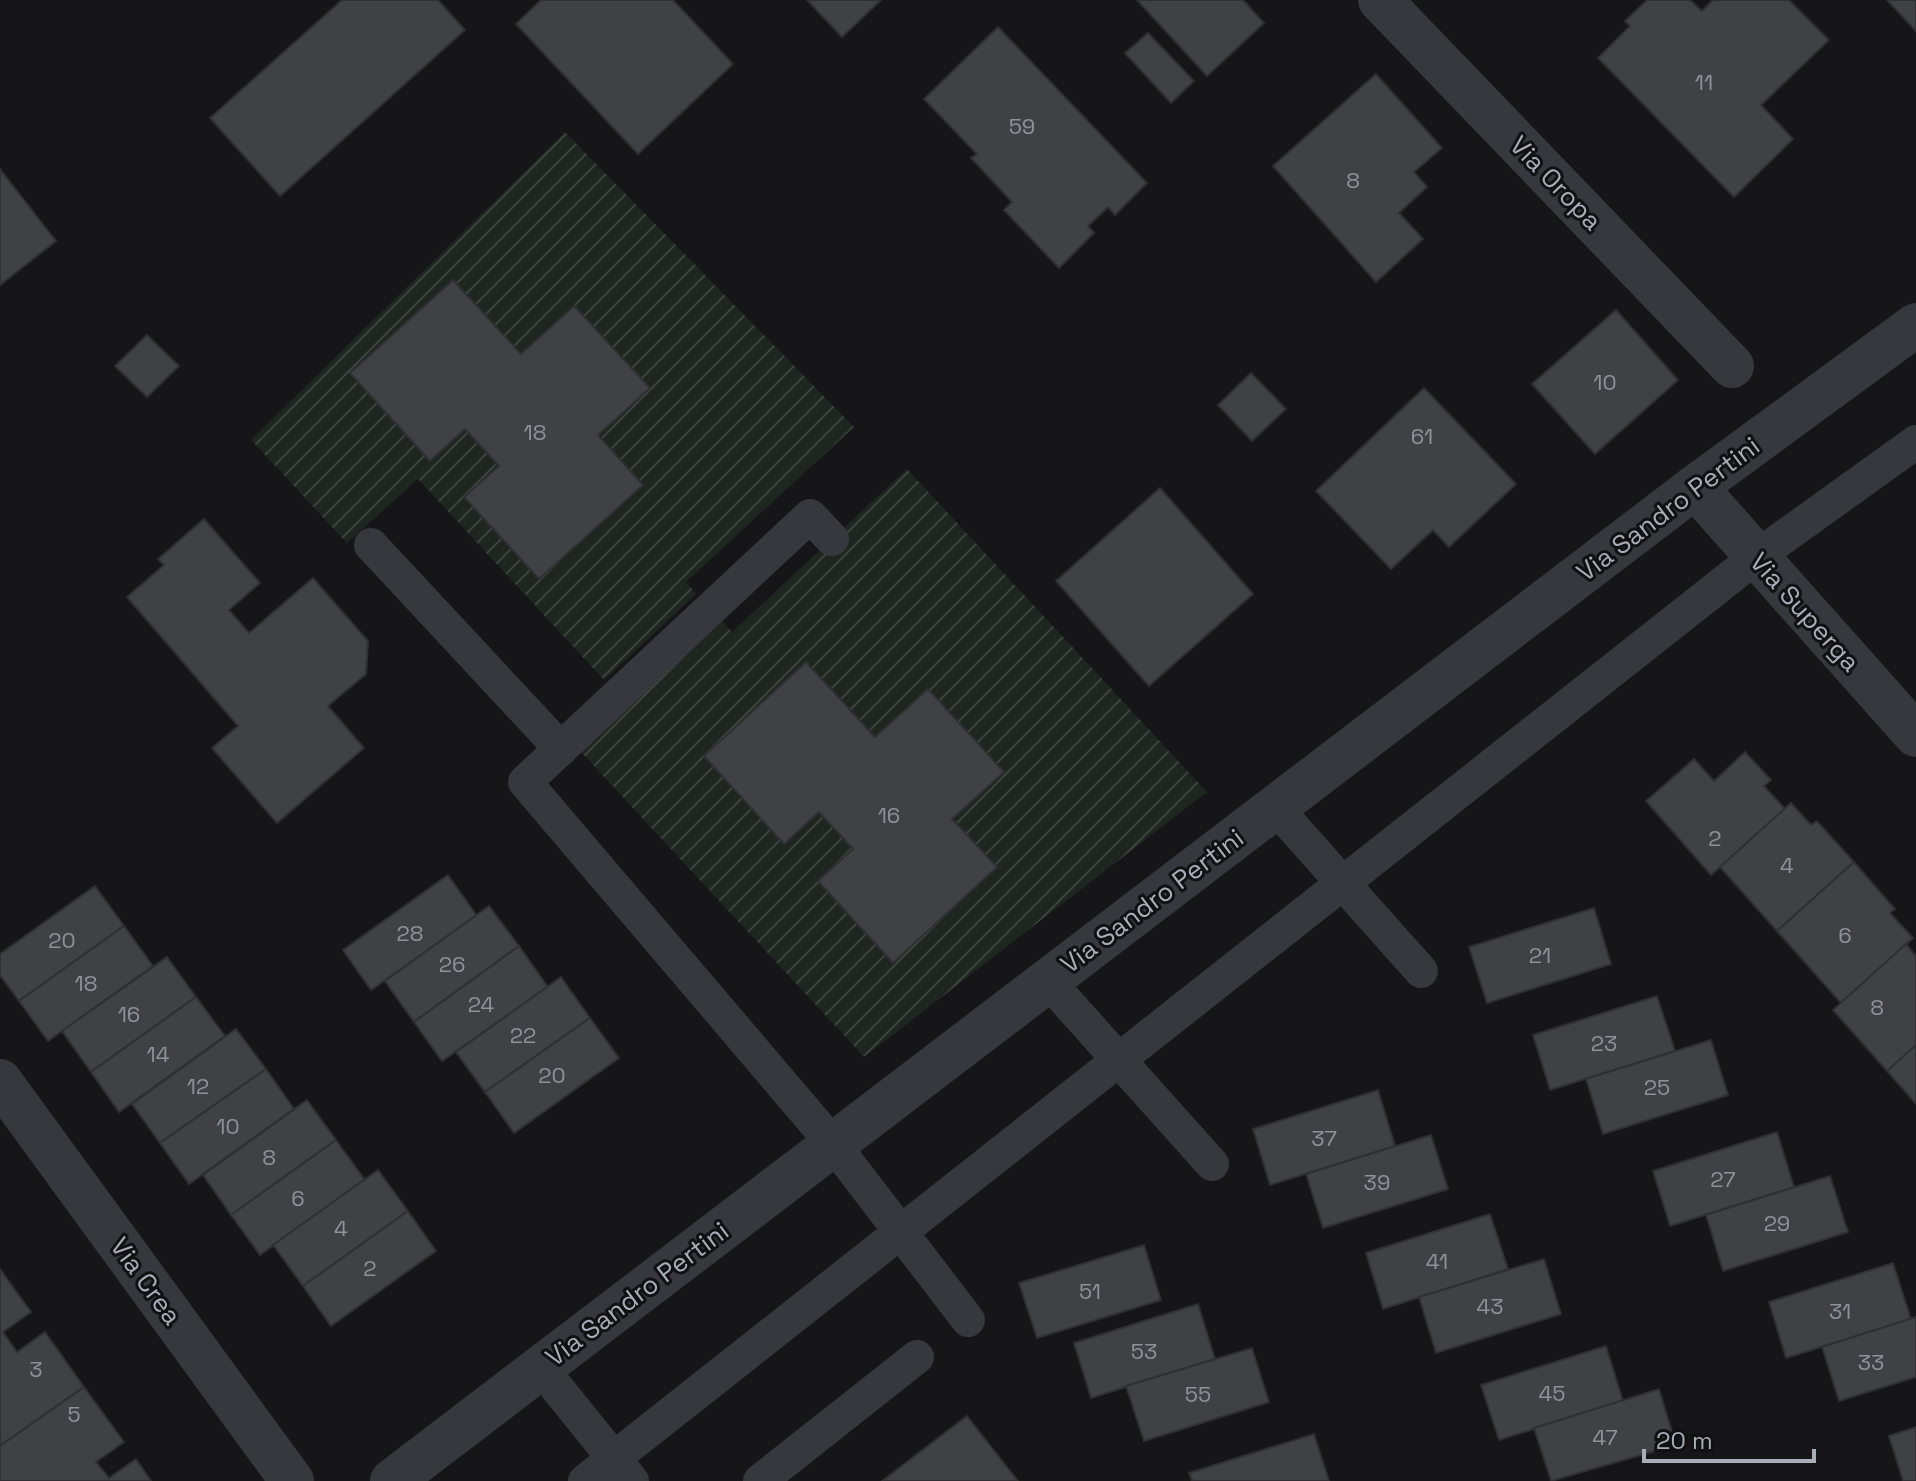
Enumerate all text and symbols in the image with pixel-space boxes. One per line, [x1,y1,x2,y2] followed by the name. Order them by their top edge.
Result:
[1695,68,1713,96] house number: 11
[1009,112,1035,140] house number: 59
[1503,129,1609,237] street label: Via Oropa
[1346,166,1360,194] house number: 8
[1593,368,1617,396] house number: 10
[524,418,546,446] house number: 18
[1411,422,1433,450] house number: 61
[1570,429,1766,589] street label: Via Sandro Pertini
[1743,545,1868,679] street label: Via Superga
[878,801,900,829] house number: 16
[1054,821,1250,981] street label: Via Sandro Pertini
[1708,824,1722,852] house number: 2
[1780,851,1794,879] house number: 4
[397,919,423,947] house number: 28
[1838,921,1852,949] house number: 6
[48,926,76,954] house number: 20
[1529,941,1551,969] house number: 21
[439,950,465,978] house number: 26
[75,969,97,997] house number: 18
[468,990,494,1018] house number: 24
[1870,993,1884,1021] house number: 8
[118,1000,140,1028] house number: 16
[510,1021,536,1049] house number: 22
[1591,1029,1617,1057] house number: 23
[147,1040,170,1068] house number: 14
[538,1061,566,1089] house number: 20
[187,1072,209,1100] house number: 12
[1644,1073,1670,1101] house number: 25
[216,1112,240,1140] house number: 10
[1311,1124,1337,1152] house number: 37
[262,1143,276,1171] house number: 8
[1710,1165,1736,1193] house number: 27
[1364,1168,1390,1196] house number: 39
[291,1184,305,1212] house number: 6
[1764,1209,1790,1237] house number: 29
[334,1214,348,1242] house number: 4
[539,1214,735,1374] street label: Via Sandro Pertini
[103,1230,189,1332] street label: Via Crea
[1426,1247,1448,1275] house number: 41
[363,1254,377,1282] house number: 2
[1079,1277,1101,1305] house number: 51
[1476,1292,1504,1320] house number: 43
[1829,1297,1851,1325] house number: 31
[1131,1337,1157,1365] house number: 53
[1858,1348,1884,1376] house number: 33
[29,1355,43,1383] house number: 3
[1539,1379,1565,1407] house number: 45
[1185,1380,1211,1408] house number: 55
[67,1400,81,1428] house number: 5
[1644,1413,1814,1463] scale bar
[1592,1423,1618,1451] house number: 47
[1656,1425,1713,1456] text: 20 m

